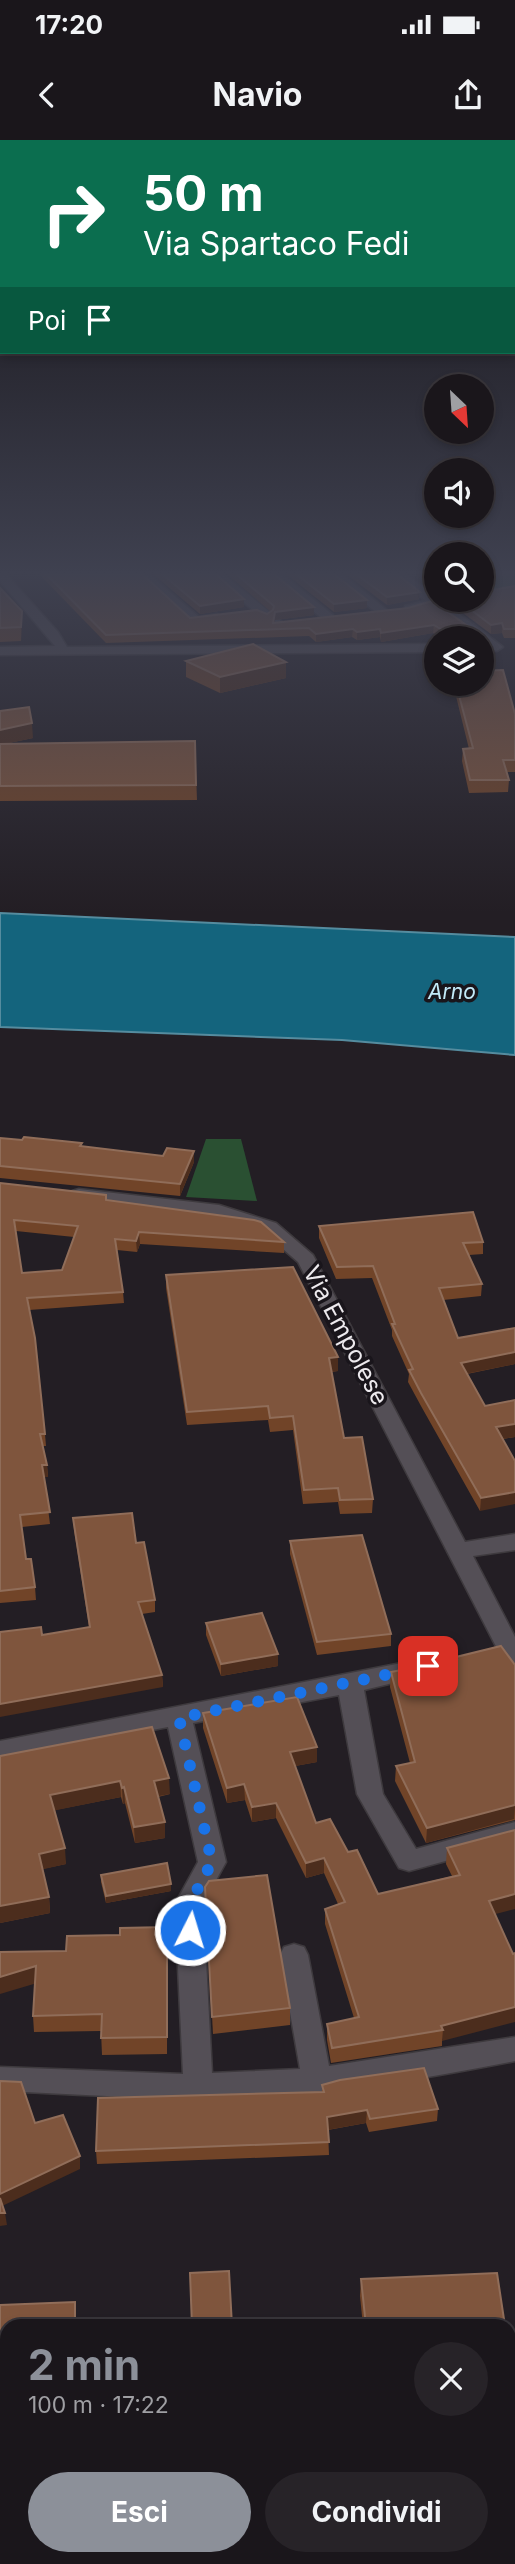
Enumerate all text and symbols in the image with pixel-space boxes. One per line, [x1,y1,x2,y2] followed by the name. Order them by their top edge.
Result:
[35,9,103,40] text: 17:20
[213,75,302,114] text: Navio
[28,76,66,114] icon: back
[449,76,487,114] icon: share
[143,164,264,223] text: 50 m
[28,168,119,259] icon: right
[143,224,409,263] text: Via Spartaco Fedi
[80,301,118,339] icon: arrive
[28,305,66,336] text: Poi
[424,374,494,444] north arrow
[424,374,494,696] map controls
[424,458,494,528] button: sound
[424,542,494,612] button: search
[424,626,494,696] button: layers
[427,979,476,1004] water label: Arno
[297,1260,395,1410] street label: Via Empolese
[398,1636,458,1696] pin
[409,1647,447,1685] icon: arrive
[153,1893,227,1967] position arrow
[28,2339,140,2390] text: 2 min
[414,2342,488,2416] button: close
[28,2391,169,2419] text: 100 m · 17:22
[28,2472,251,2552] button: Esci
[265,2472,488,2552] button: Condividi

